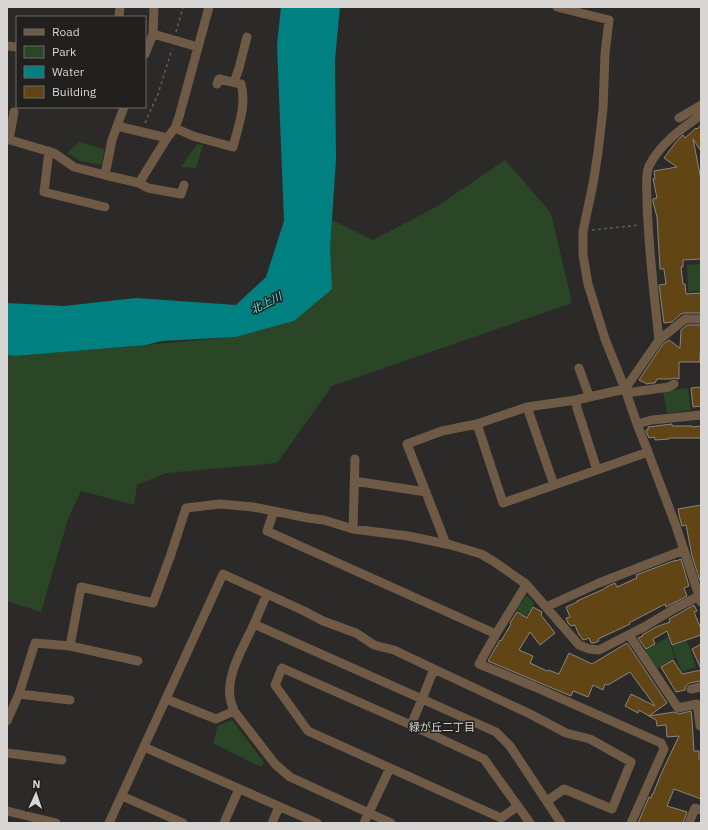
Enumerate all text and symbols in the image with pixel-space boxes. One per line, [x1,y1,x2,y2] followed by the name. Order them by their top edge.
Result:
[16,16,146,108] legend
[52,24,80,39] text: Road
[52,44,77,59] text: Park
[52,64,85,79] text: Water
[52,84,97,99] text: Building
[248,289,285,317] water label: 北上川
[409,720,475,734] district label: 緑が丘二丁目
[16,774,56,814] north arrow
[32,777,41,791] text: N

